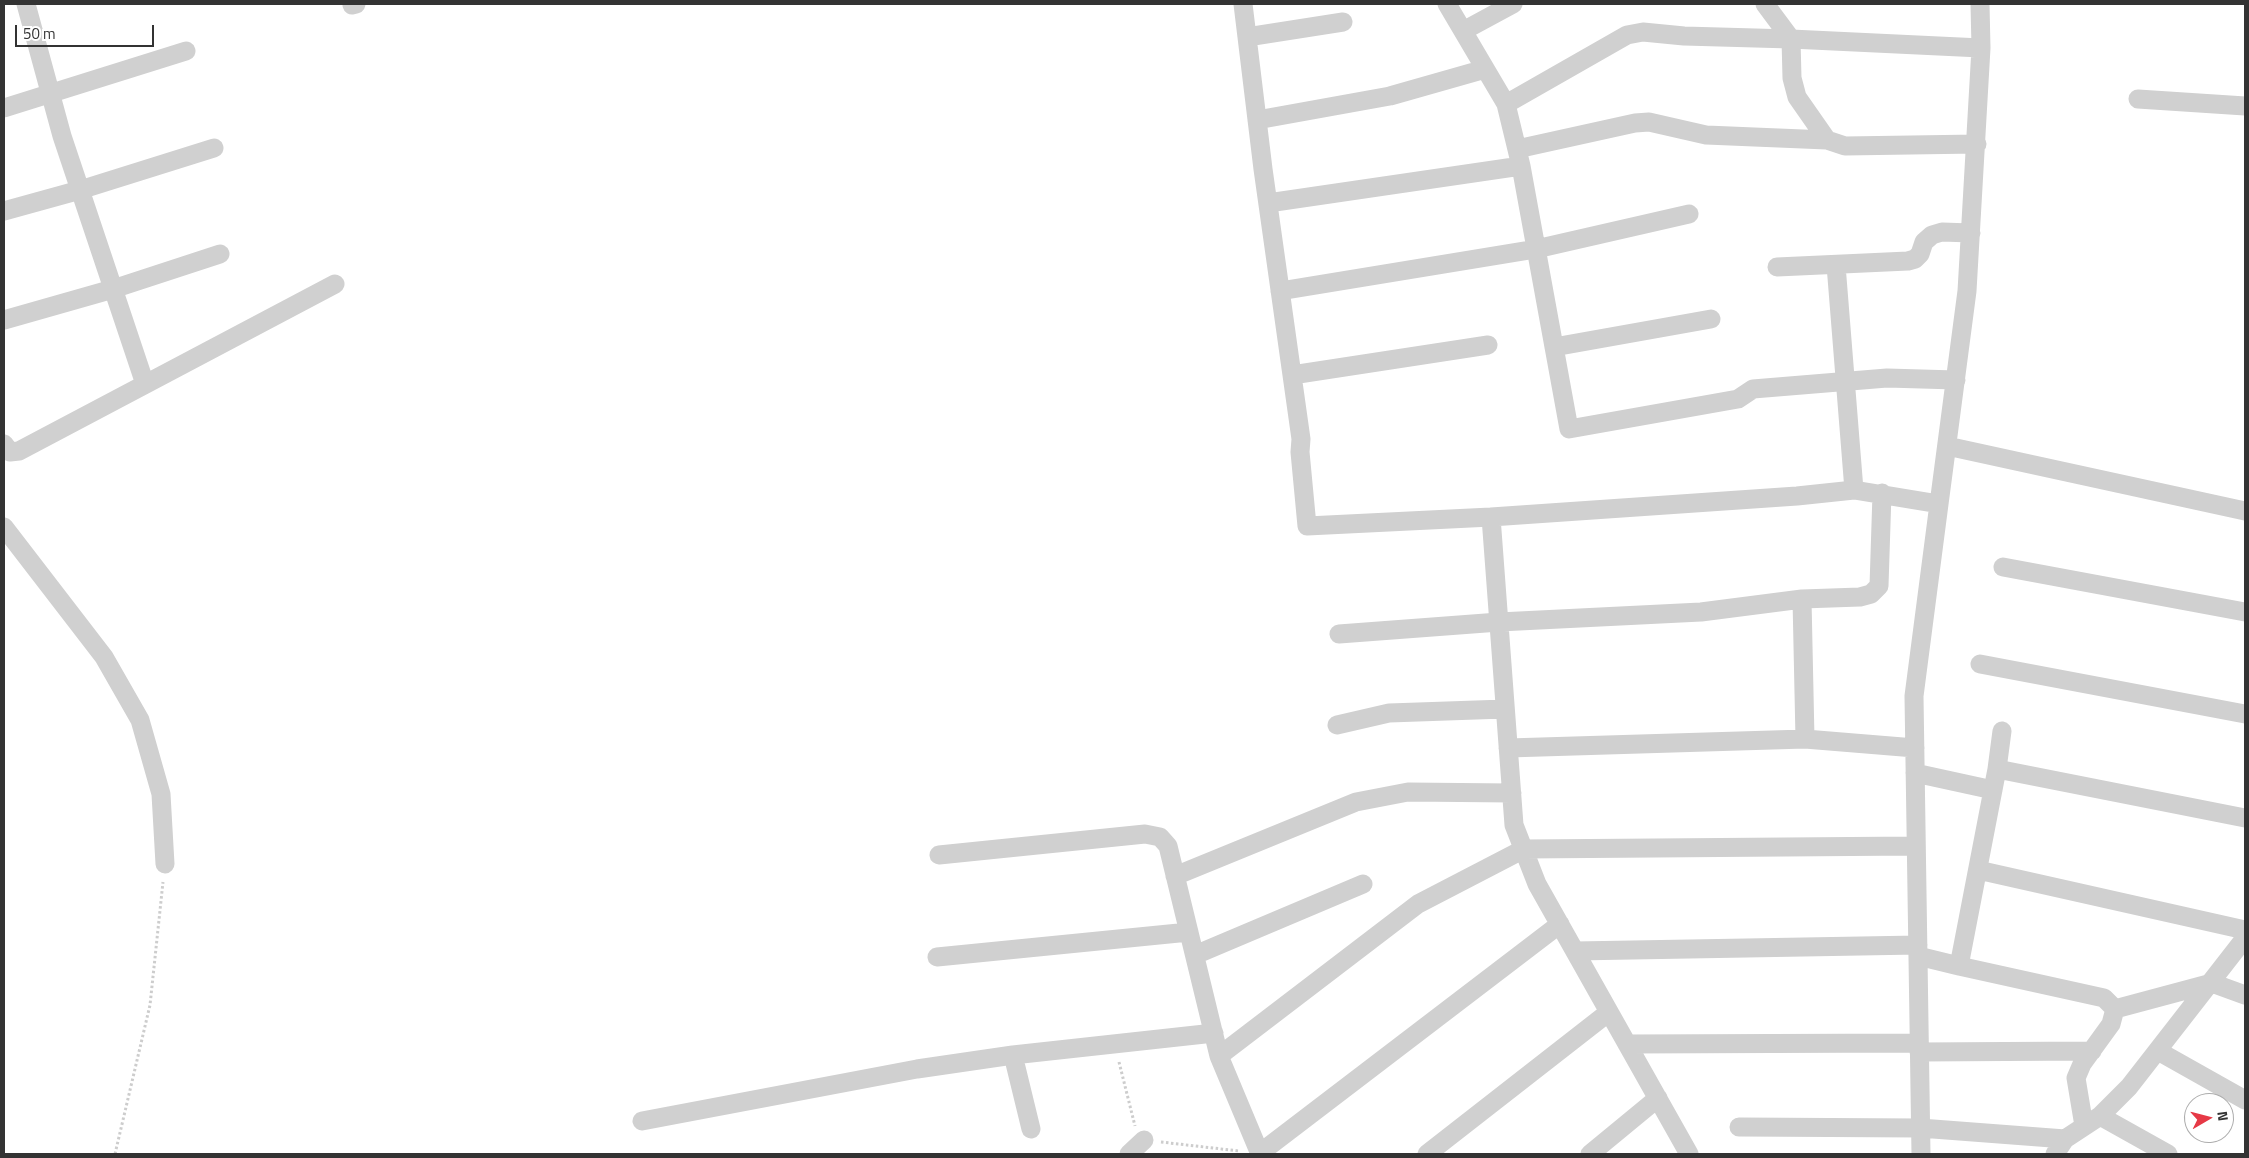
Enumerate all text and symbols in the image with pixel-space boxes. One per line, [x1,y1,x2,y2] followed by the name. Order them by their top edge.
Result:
[18,15,156,47] scale bar
[23,22,56,45] text: 50 m
[2184,1093,2234,1143] north arrow
[2212,1110,2234,1122] text: N

